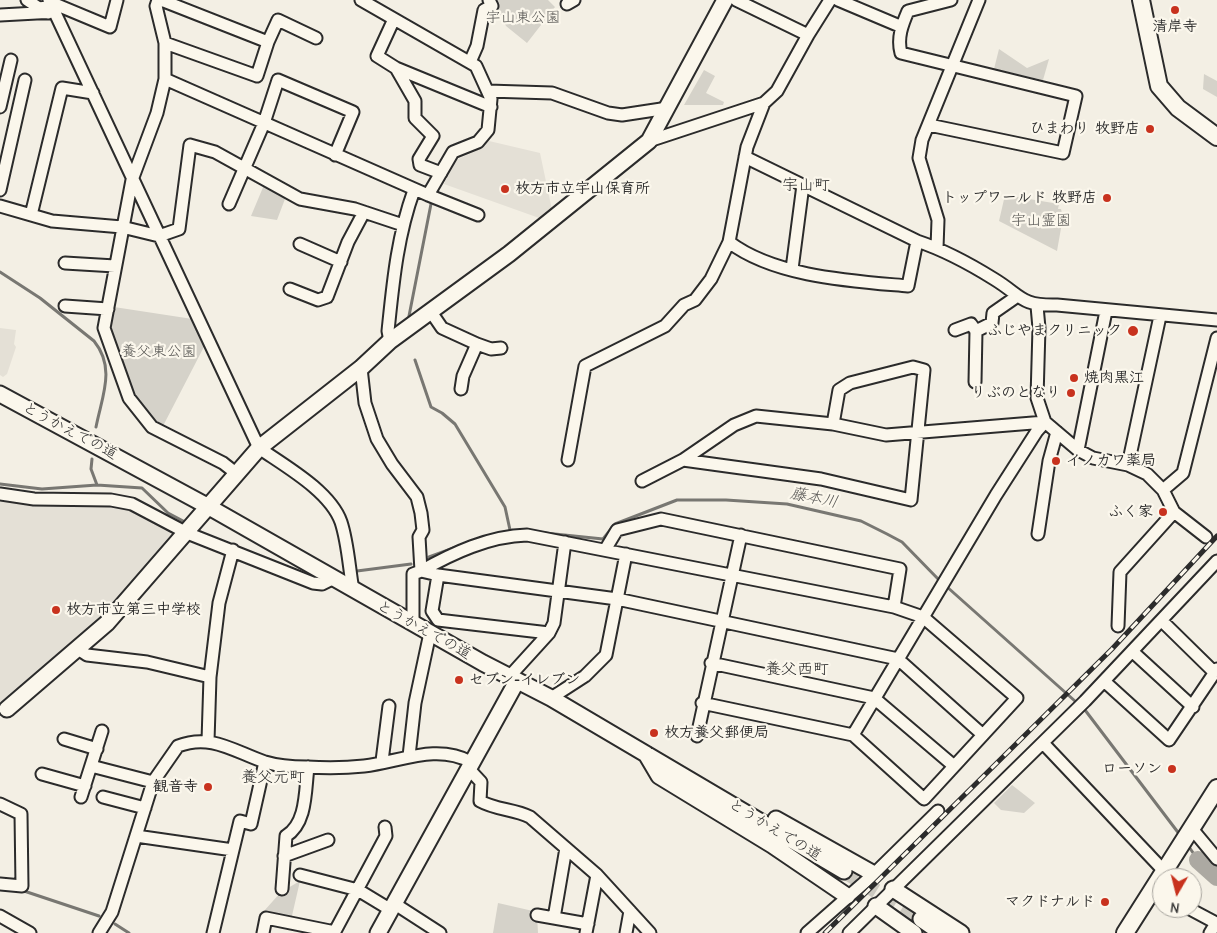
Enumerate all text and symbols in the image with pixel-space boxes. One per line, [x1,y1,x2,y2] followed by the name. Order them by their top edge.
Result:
[1169,4,1181,16] marker: 清岸寺
[486,9,560,27] park label: 宇山東公園
[1153,18,1197,36] place label: 清岸寺
[1030,120,1140,138] place label: ひまわり 牧野店
[1144,123,1156,135] marker: ひまわり 牧野店
[782,175,830,195] district label: 宇山町
[515,180,650,198] place label: 枚方市立宇山保育所
[499,183,511,195] marker: 枚方市立宇山保育所
[942,189,1097,207] place label: トップワールド 牧野店
[1101,192,1113,204] marker: トップワールド 牧野店
[1011,212,1071,230] park label: 宇山霊園
[987,322,1122,340] place label: ふじやまクリニック
[1126,324,1140,338] marker: ふじやまクリニック
[122,343,196,361] park label: 養父東公園
[1084,369,1144,387] place label: 焼肉黒江
[1068,372,1080,384] marker: 焼肉黒江
[971,384,1061,402] place label: りぶのとなり
[1065,387,1077,399] marker: りぶのとなり
[19,398,121,464] street label: とうかえでの道
[1066,452,1156,470] place label: イノカワ薬局
[1050,455,1062,467] marker: イノカワ薬局
[789,484,839,512] water label: 藤本川
[1108,503,1153,521] place label: ふく家
[1157,506,1169,518] marker: ふく家
[374,597,474,663] street label: とうかえでの道
[66,601,201,619] place label: 枚方市立第三中学校
[50,604,62,616] marker: 枚方市立第三中学校
[765,659,829,679] district label: 養父西町
[469,671,580,689] place label: セブン-イレブン
[453,674,465,686] marker: セブン-イレブン
[664,724,769,742] place label: 枚方養父郵便局
[648,727,660,739] marker: 枚方養父郵便局
[1102,760,1162,778] place label: ローソン
[1166,763,1178,775] marker: ローソン
[241,767,305,787] district label: 養父元町
[153,778,198,796] place label: 観音寺
[202,781,214,793] marker: 観音寺
[725,795,825,865] street label: とうかえでの道
[1152,868,1202,918] north arrow
[1005,893,1095,911] place label: マクドナルド
[1099,896,1111,908] marker: マクドナルド
[1169,898,1181,916] text: N

